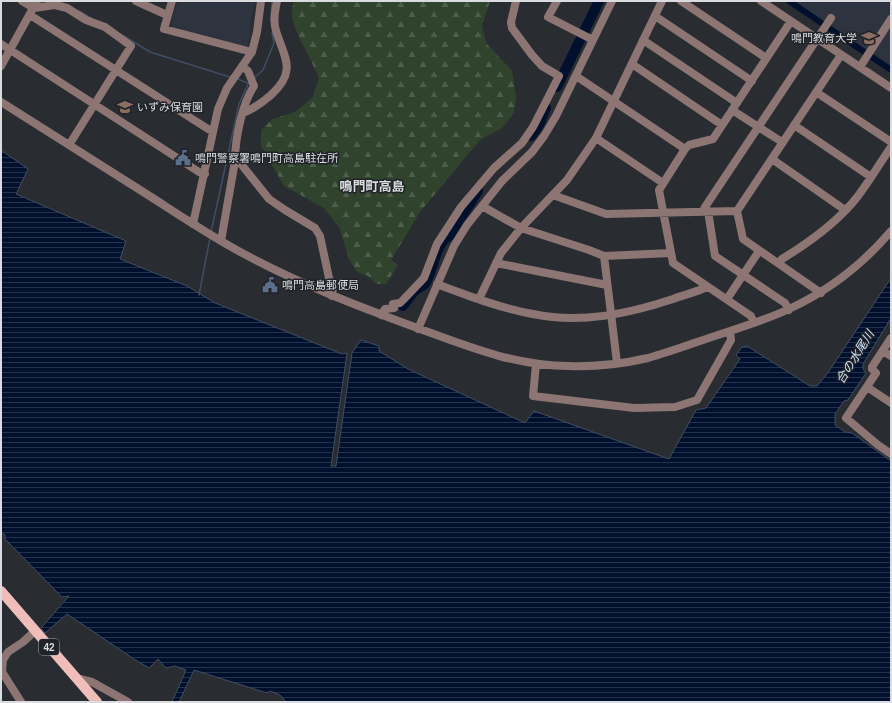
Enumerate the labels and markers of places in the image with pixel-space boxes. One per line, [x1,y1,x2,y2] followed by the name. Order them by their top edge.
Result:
[860,29,878,47] school or university icon: 鳴門教育大学
[791,32,857,44] place label: 鳴門教育大学
[116,98,134,116] school or university icon: いずみ保育園
[137,101,203,113] place label: いずみ保育園
[174,149,192,167] public building icon: 鳴門警察署鳴門町高島駐在所
[195,152,339,164] place label: 鳴門警察署鳴門町高島駐在所
[261,276,279,294] public building icon: 鳴門高島郵便局
[282,279,359,291] place label: 鳴門高島郵便局

